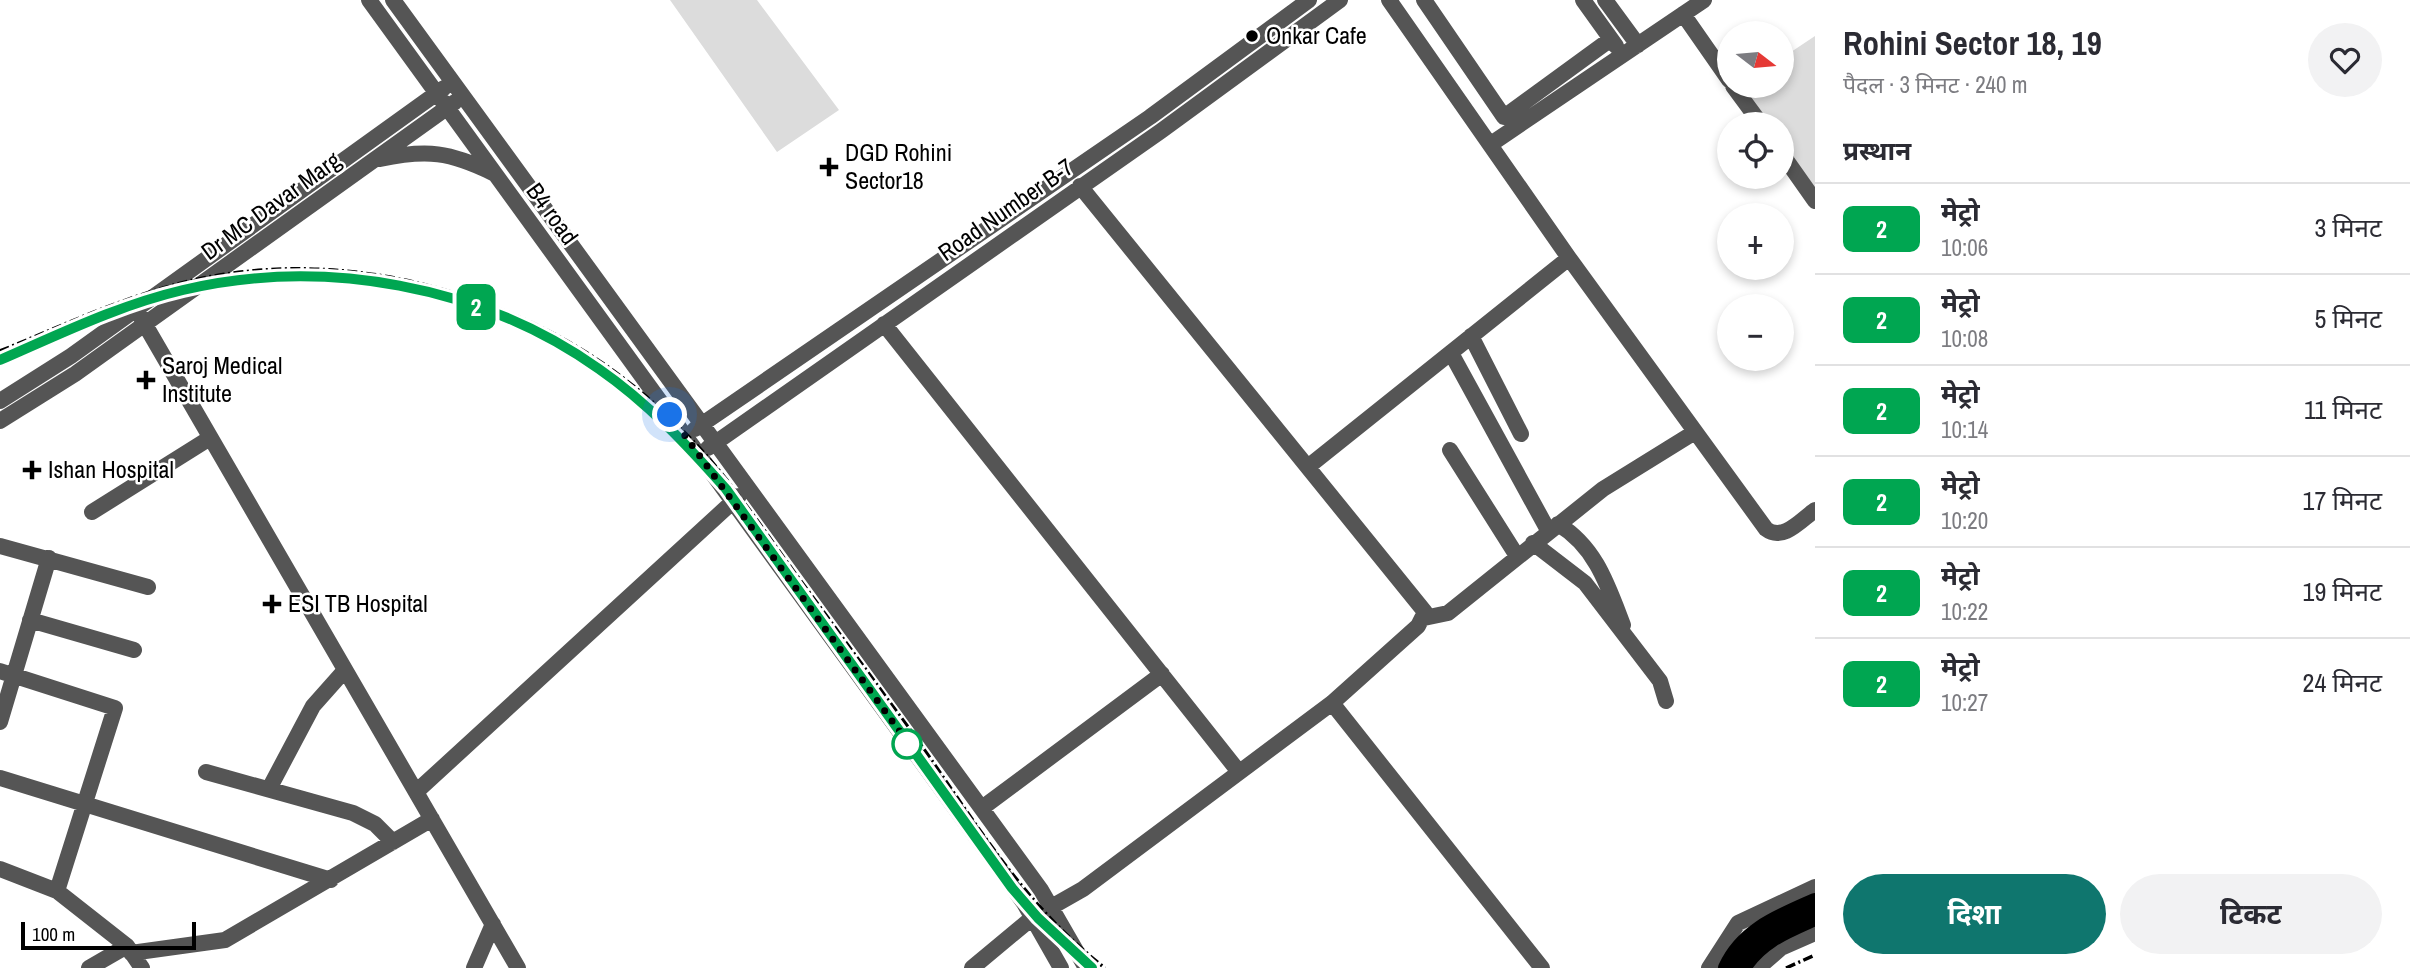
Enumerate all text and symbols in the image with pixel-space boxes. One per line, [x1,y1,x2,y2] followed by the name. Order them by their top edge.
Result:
[1266,19,1367,51] place label: Onkar Cafe
[1717,21,1794,98] north arrow
[1717,21,1794,371] map controls
[1843,21,2102,65] text: Rohini Sector 18, 19
[2308,23,2382,97] button: heart
[1244,28,1260,44] marker: Onkar Cafe
[1843,69,2028,100] text: पैदल · 3 मिनट · 240 m
[1717,112,1794,189] button: locate
[1843,133,1911,168] text: प्रस्थान
[845,136,952,196] place label: DGD Rohini Sector18
[194,144,347,267] street label: Dr MC Davar Marg
[931,151,1080,268] street label: Road Number B-7
[819,157,839,177] marker: DGD Rohini Sector18
[520,176,586,251] street label: B4 road
[1941,194,1980,229] text: मेट्रो
[1717,203,1794,280] button: +
[2314,210,2382,245] text: 3 मिनट
[1876,213,1887,245] text: 2
[1941,232,1988,263] text: 10:06
[453,284,499,330] line badge: 2
[1941,285,1980,320] text: मेट्रो
[471,291,481,323] text: 2
[1717,294,1794,371] button: −
[2314,301,2382,336] text: 5 मिनट
[1876,304,1887,336] text: 2
[1941,323,1988,354] text: 10:08
[162,349,282,409] place label: Saroj Medical Institute
[136,370,156,390] marker: Saroj Medical Institute
[1941,376,1980,411] text: मेट्रो
[2304,392,2382,427] text: 11 मिनट
[1876,395,1887,427] text: 2
[652,397,687,432] your location
[1941,414,1988,445] text: 10:14
[48,453,174,485] place label: Ishan Hospital
[22,460,42,480] marker: Ishan Hospital
[1941,467,1980,502] text: मेट्रो
[2303,483,2382,518] text: 17 मिनट
[1876,486,1887,518] text: 2
[1941,505,1988,536] text: 10:20
[1941,558,1980,593] text: मेट्रो
[2303,574,2382,609] text: 19 मिनट
[1876,577,1887,609] text: 2
[288,587,428,619] place label: ESI TB Hospital
[262,594,282,614] marker: ESI TB Hospital
[1941,596,1988,627] text: 10:22
[1941,649,1980,684] text: मेट्रो
[2303,665,2382,700] text: 24 मिनट
[1876,668,1887,700] text: 2
[1941,687,1988,718] text: 10:27
[892,729,922,759] unlabelled marker
[1843,874,2106,954] button: दिशा
[2120,874,2382,954] button: टिकट
[21,919,196,951] scale bar
[32,921,75,947] text: 100 m

